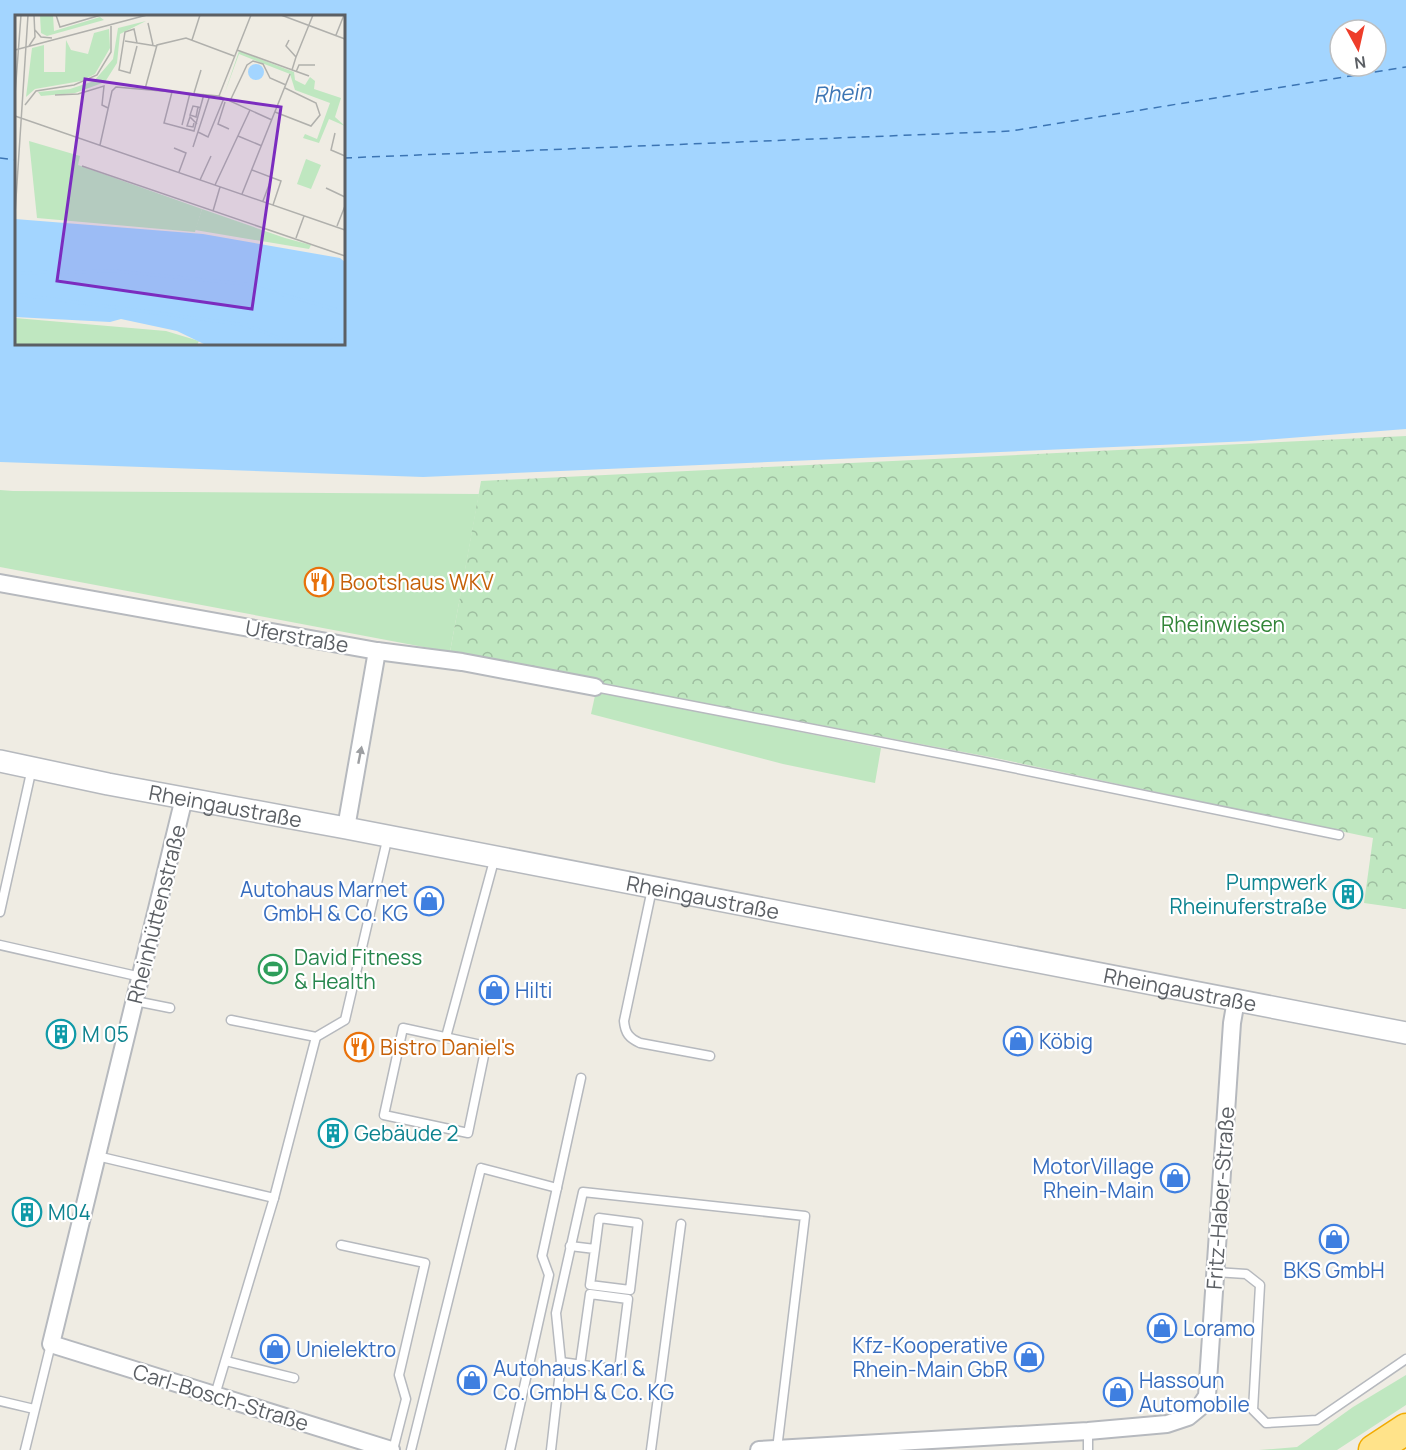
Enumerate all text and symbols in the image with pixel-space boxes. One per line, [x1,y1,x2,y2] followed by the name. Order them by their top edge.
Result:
[15,15,345,345] inset map
[1328,18,1388,78] north arrow
[1353,51,1367,75] text: N
[812,76,873,110] water label: Rhein
[303,566,335,598] restaurant icon: Bootshaus WKV
[340,568,494,596] place label: Bootshaus WKV
[1161,610,1285,638] park label: Rheinwiesen
[243,613,351,659] street label: Uferstraße
[356,745,365,764] one-way arrow
[147,778,304,834] street label: Rheingaustraße
[120,822,192,1006] street label: Rheinhüttenstraße
[1170,868,1328,920] place label: Pumpwerk Rheinuferstraße
[624,869,782,926] street label: Rheingaustraße
[240,875,408,927] place label: Autohaus Marnet GmbH & Co. KG
[1332,878,1364,910] building icon: Pumpwerk Rheinuferstraße
[413,885,445,917] shop icon: Autohaus Marnet GmbH & Co. KG
[294,943,422,995] place label: David Fitness & Health
[257,953,289,985] sports icon: David Fitness & Health
[1101,961,1259,1018] street label: Rheingaustraße
[478,974,510,1006] shop icon: Hilti
[515,976,553,1004] place label: Hilti
[45,1018,77,1050] building icon: M 05
[82,1020,129,1048] place label: M 05
[1002,1025,1034,1057] shop icon: Köbig
[1039,1027,1093,1055] place label: Köbig
[343,1031,375,1063] restaurant icon: Bistro Daniel's
[380,1033,515,1061] place label: Bistro Daniel's
[1200,1105,1240,1291] street label: Fritz-Haber-Straße
[317,1117,349,1149] building icon: Gebäude 2
[354,1119,459,1147] place label: Gebäude 2
[1033,1152,1154,1204] place label: MotorVillage Rhein-Main
[1159,1162,1191,1194] shop icon: MotorVillage Rhein-Main
[11,1196,43,1228] building icon: M04
[48,1198,91,1226] place label: M04
[1318,1223,1350,1255] shop icon: BKS GmbH
[1283,1256,1385,1284] place label: BKS GmbH
[1146,1312,1178,1344] shop icon: Loramo
[1183,1314,1255,1342] place label: Loramo
[852,1331,1008,1383] place label: Kfz-Kooperative Rhein-Main GbR
[259,1333,291,1365] shop icon: Unielektro
[296,1335,396,1363] place label: Unielektro
[1013,1341,1045,1373] shop icon: Kfz-Kooperative Rhein-Main GbR
[493,1354,674,1406] place label: Autohaus Karl & Co. GmbH & Co. KG
[130,1357,312,1437] street label: Carl-Bosch-Straße
[456,1364,488,1396] shop icon: Autohaus Karl & Co. GmbH & Co. KG
[1139,1366,1250,1418] place label: Hassoun Automobile
[1102,1376,1134,1408] shop icon: Hassoun Automobile

